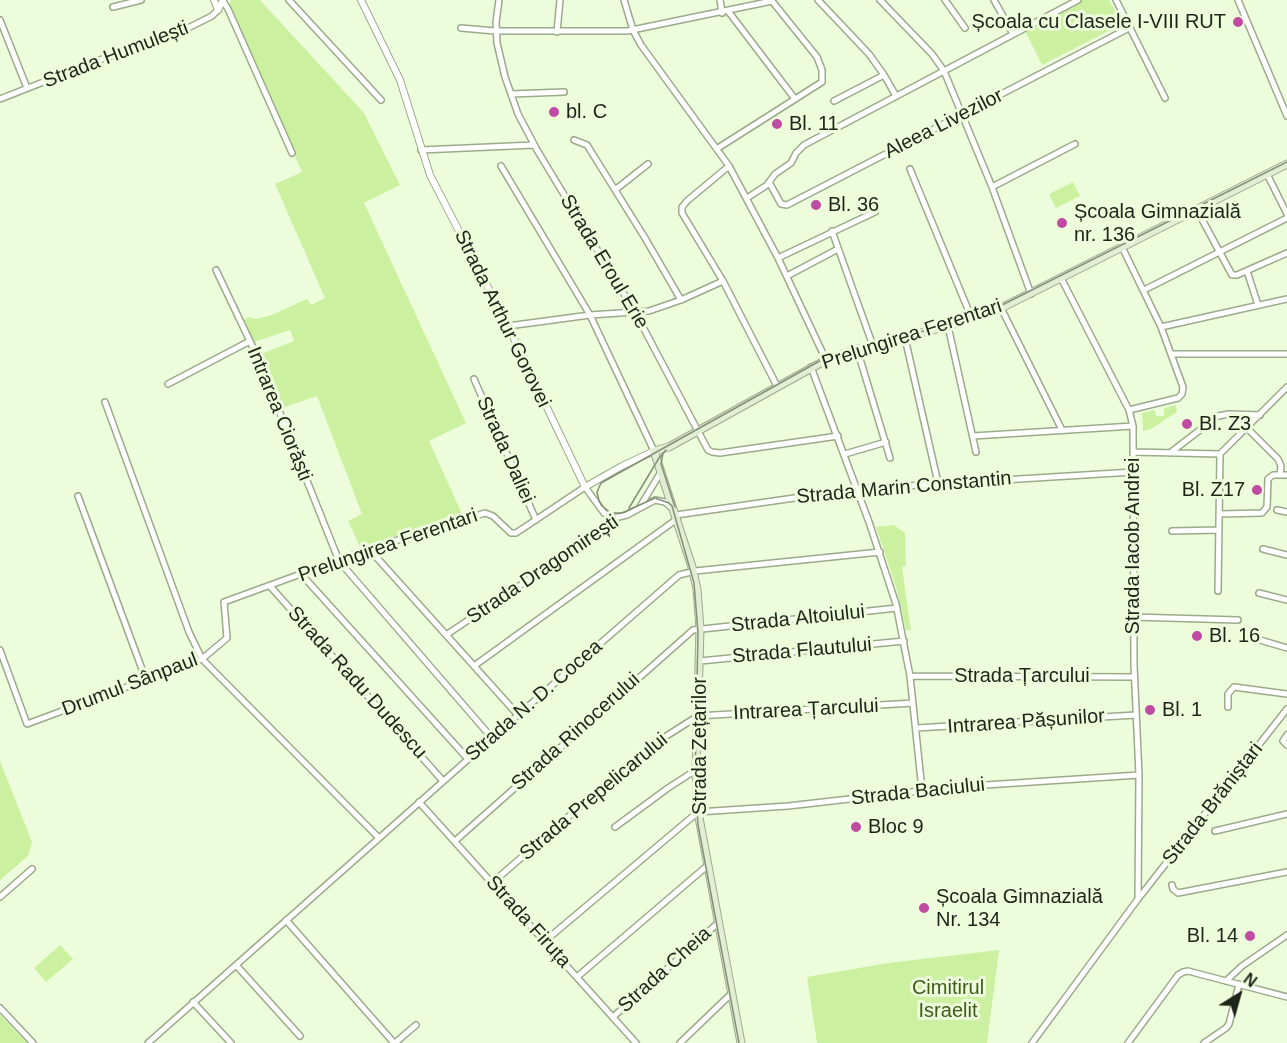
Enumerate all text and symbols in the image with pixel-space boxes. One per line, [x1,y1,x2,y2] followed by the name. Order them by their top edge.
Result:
[971,10,1226,34] place label: Școala cu Clasele I-VIII RUT
[1231,15,1245,29] marker: Școala cu Clasele I-VIII RUT
[40,16,192,94] street label: Strada Humulești
[881,84,1007,164] street label: Aleea Livezilor
[566,100,607,124] place label: bl. C
[547,105,561,119] marker: bl. C
[789,112,839,136] place label: Bl. 11
[770,117,784,131] marker: Bl. 11
[554,191,654,333] street label: Strada Eroul Erie
[828,193,879,217] place label: Bl. 36
[809,198,823,212] marker: Bl. 36
[1074,200,1241,247] place label: Școala Gimnazială nr. 136
[1055,216,1069,230] marker: Școala Gimnazială nr. 136
[449,226,555,412] street label: Strada Arthur Gorovei
[819,295,1005,375] street label: Prelungirea Ferentari
[241,344,317,484] street label: Intrarea Ciorăști
[471,393,539,507] street label: Strada Daliei
[1199,412,1251,436] place label: Bl. Z3
[1180,417,1194,431] marker: Bl. Z3
[1121,458,1145,634] street label: Strada Iacob Andrei
[796,467,1012,509] street label: Strada Marin Constantin
[1182,478,1245,502] place label: Bl. Z17
[1250,483,1264,497] marker: Bl. Z17
[295,504,481,588] street label: Prelungirea Ferentari
[463,510,623,630] street label: Strada Dragomirești
[730,600,866,638] street label: Strada Altoiului
[282,602,432,764] street label: Strada Radu Dudescu
[1209,624,1260,648] place label: Bl. 16
[1190,629,1204,643] marker: Bl. 16
[731,633,873,669] street label: Strada Flautului
[461,635,607,767] street label: Strada N. D. Cocea
[59,648,201,722] street label: Drumul Sânpaul
[954,664,1090,688] street label: Strada Țarcului
[507,668,645,796] street label: Strada Rinocerului
[688,677,712,815] street label: Strada Zețarilor
[733,694,879,726] street label: Intrarea Țarcului
[1162,698,1202,722] place label: Bl. 1
[1143,703,1157,717] marker: Bl. 1
[946,705,1106,739] street label: Intrarea Pășunilor
[515,728,673,866] street label: Strada Prepelicarului
[1158,738,1268,870] street label: Strada Brăniștari
[850,773,986,811] street label: Strada Baciului
[868,815,924,839] place label: Bloc 9
[849,820,863,834] marker: Bloc 9
[480,871,576,973] street label: Strada Firuța
[936,885,1103,932] place label: Școala Gimnazială Nr. 134
[917,901,931,915] marker: Școala Gimnazială Nr. 134
[614,922,716,1018] street label: Strada Cheia
[1187,924,1238,948] place label: Bl. 14
[1243,929,1257,943] marker: Bl. 14
[1209,965,1269,1025] north arrow
[1240,970,1260,990] text: N
[912,976,984,1023] park label: Cimitirul Israelit

